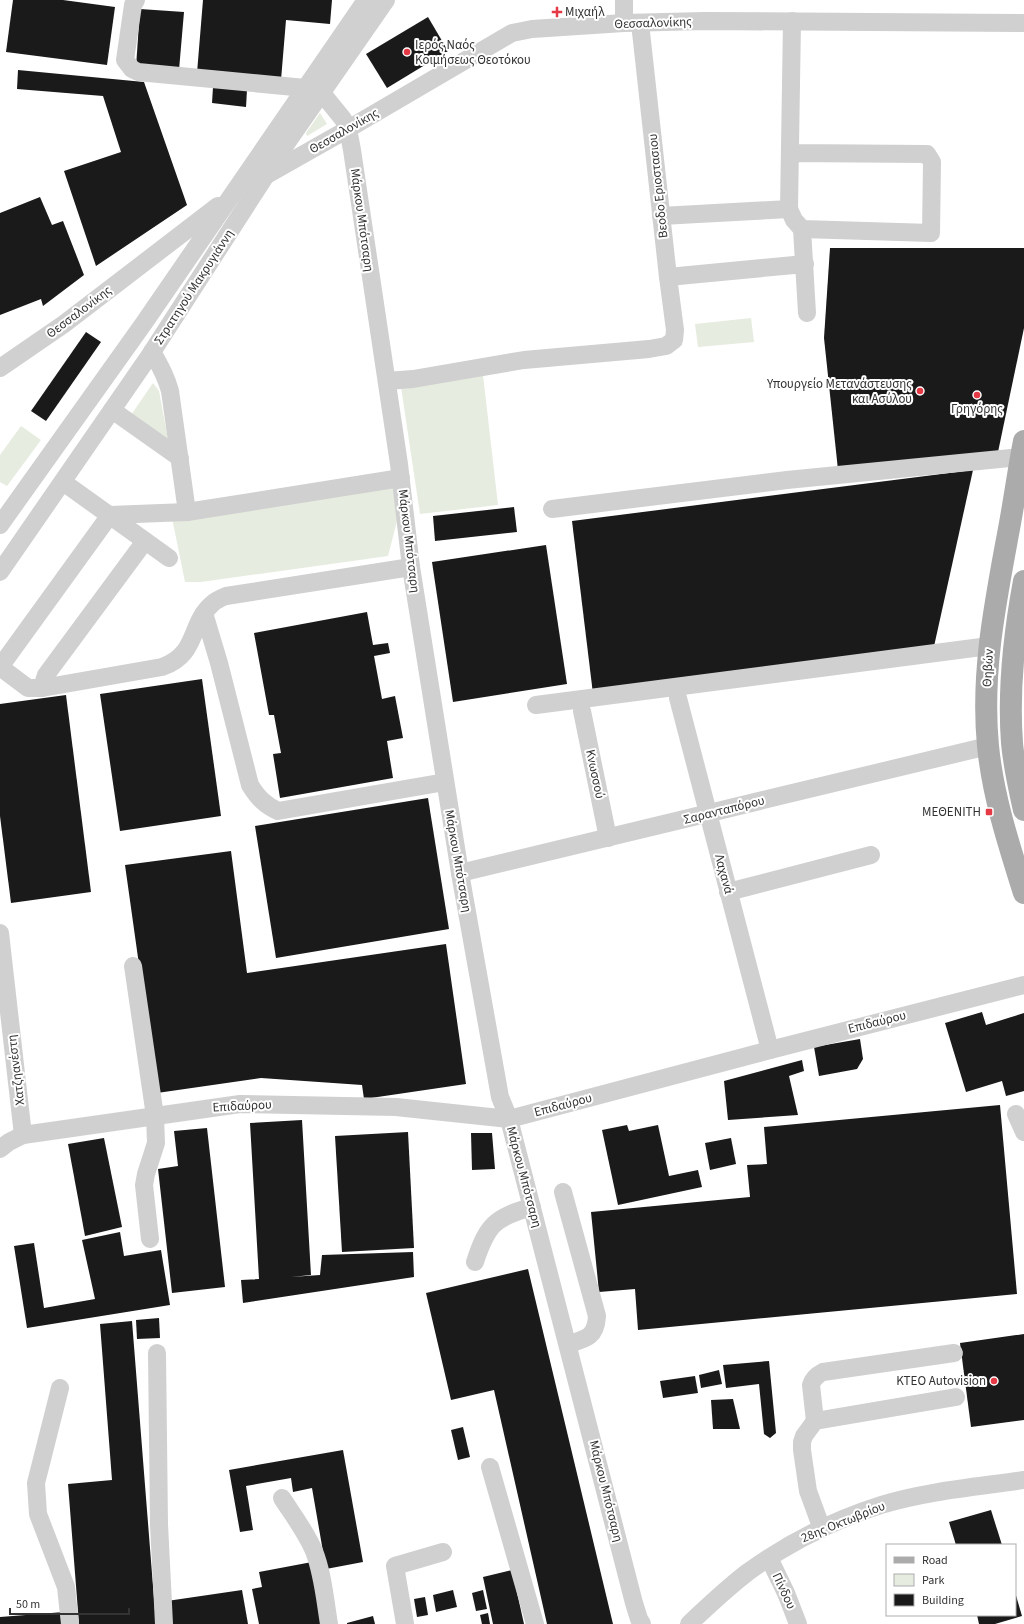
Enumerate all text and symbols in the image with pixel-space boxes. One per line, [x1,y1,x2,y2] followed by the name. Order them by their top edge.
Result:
[565,3,605,21] place label: Μιχαήλ
[552,7,562,17] marker: Μιχαήλ
[614,13,692,33] street label: Θεσσαλονίκης
[415,36,531,69] place label: Ιερός Ναός Κοιμήσεως Θεοτόκου
[402,47,412,57] marker: Ιερός Ναός Κοιμήσεως Θεοτόκου
[306,104,382,158] street label: Θεσσαλονίκης
[644,133,672,239] street label: Βεοδο Εριοστασιου
[346,167,378,273] street label: Μάρκου Μπότσαρη
[150,226,238,348] street label: Στρατηγού Μακρυγιάννη
[43,281,116,342] street label: Θεσσαλονίκης
[766,375,912,408] place label: Υπουργείο Μετανάστευσης και Ασύλου
[915,386,925,396] marker: Υπουργείο Μετανάστευσης και Ασύλου
[972,390,982,400] marker: Γρηγόρης
[951,400,1003,418] place label: Γρηγόρης
[394,488,424,594] street label: Μάρκου Μπότσαρη
[978,649,998,687] street label: Θηβών
[581,748,609,800] street label: Κνωσσού
[682,791,766,829] street label: Σαρανταπόρου
[922,803,981,821] place label: ΜΕΘΕΝΙΤΗ
[984,807,994,817] marker: ΜΕΘΕΝΙΤΗ
[440,808,476,914] street label: Μάρκου Μπότσαρη
[710,852,738,897] street label: Λαχανά
[846,1006,908,1038] street label: Επιδαύρου
[3,1034,29,1106] street label: Χατζηανέστη
[532,1089,594,1121] street label: Επιδαύρου
[212,1095,272,1117] street label: Επιδαύρου
[502,1124,546,1230] street label: Μάρκου Μπότσαρη
[896,1372,986,1390] place label: ΚΤΕΟ Autovision
[989,1376,999,1386] marker: ΚΤΕΟ Autovision
[585,1438,627,1544] street label: Μάρκου Μπότσαρη
[798,1497,888,1547] street label: 28ης Οκτωβρίου
[886,1544,1016,1616] legend
[922,1552,948,1569] text: Road
[768,1570,800,1612] street label: Πίνδου
[922,1572,944,1589] text: Park
[10,1590,129,1616] scale bar
[922,1592,964,1609] text: Building
[16,1596,40,1613] text: 50 m

